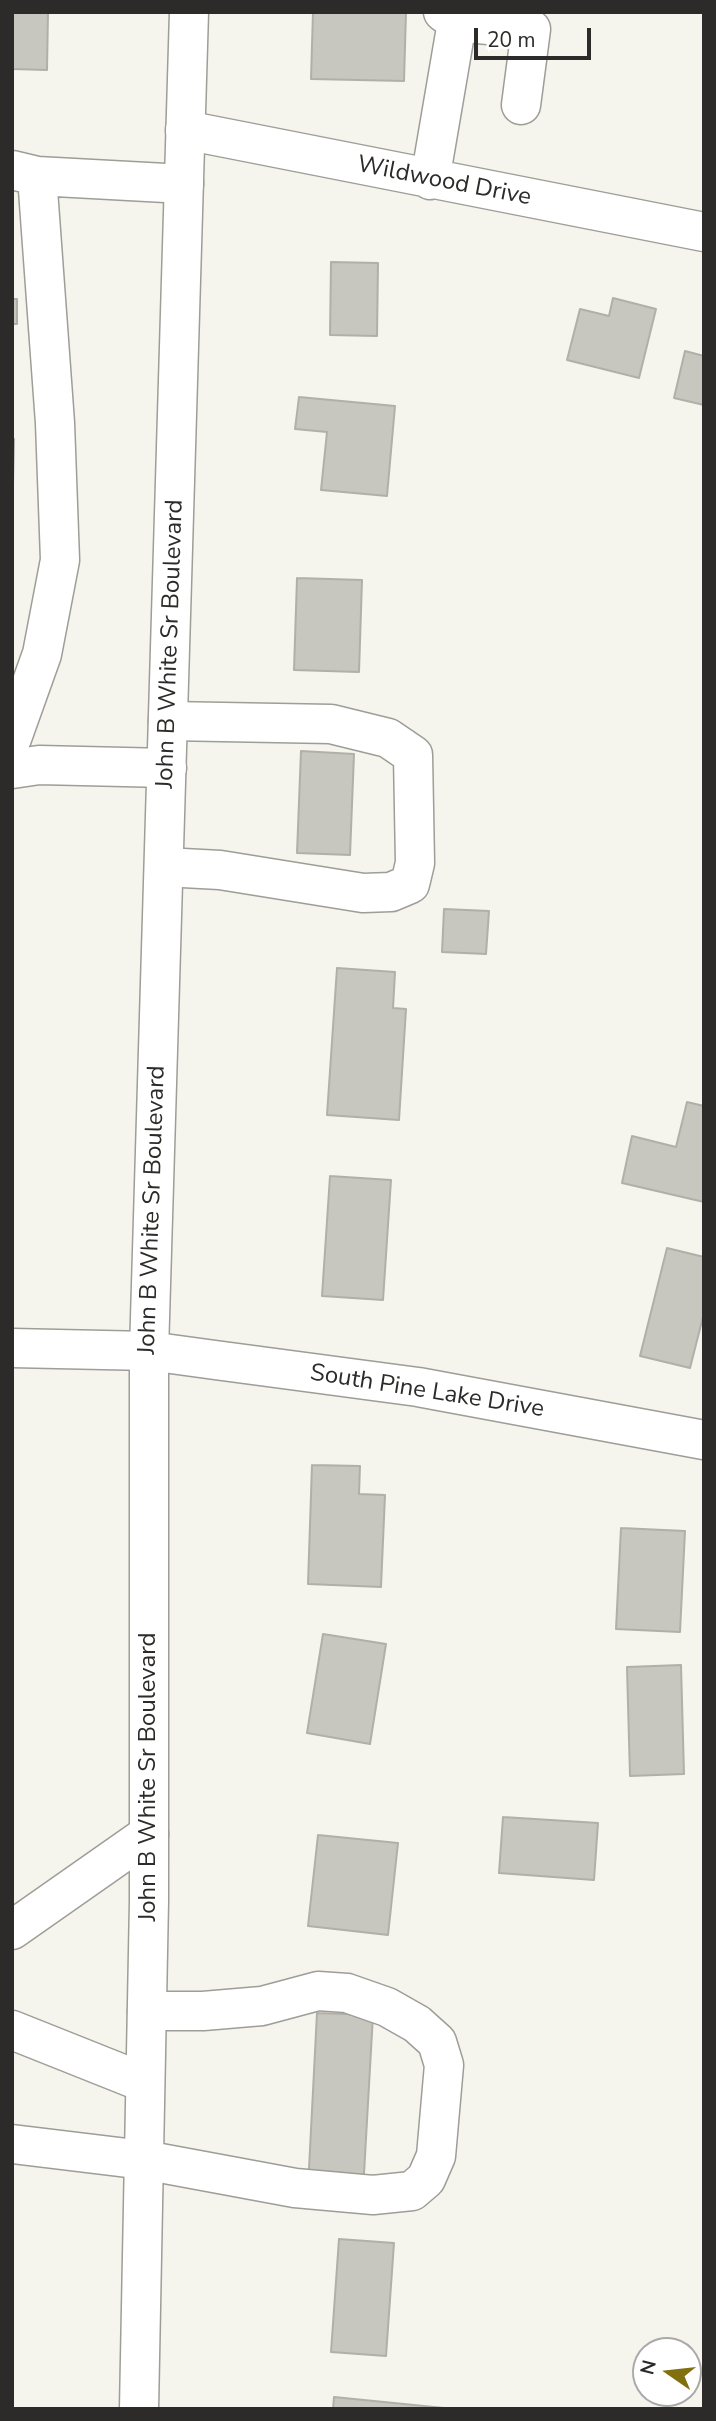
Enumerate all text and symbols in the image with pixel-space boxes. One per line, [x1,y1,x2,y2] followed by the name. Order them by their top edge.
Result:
[478,14,595,58] scale bar
[487,26,536,54] text: 20 m
[355,151,533,213] street label: Wildwood Drive
[152,499,190,789] street label: John B White Sr Boulevard
[134,1065,172,1355] street label: John B White Sr Boulevard
[308,1359,546,1425] street label: South Pine Lake Drive
[135,1632,163,1922] street label: John B White Sr Boulevard
[632,2337,702,2407] north arrow
[634,2357,663,2377] text: N

